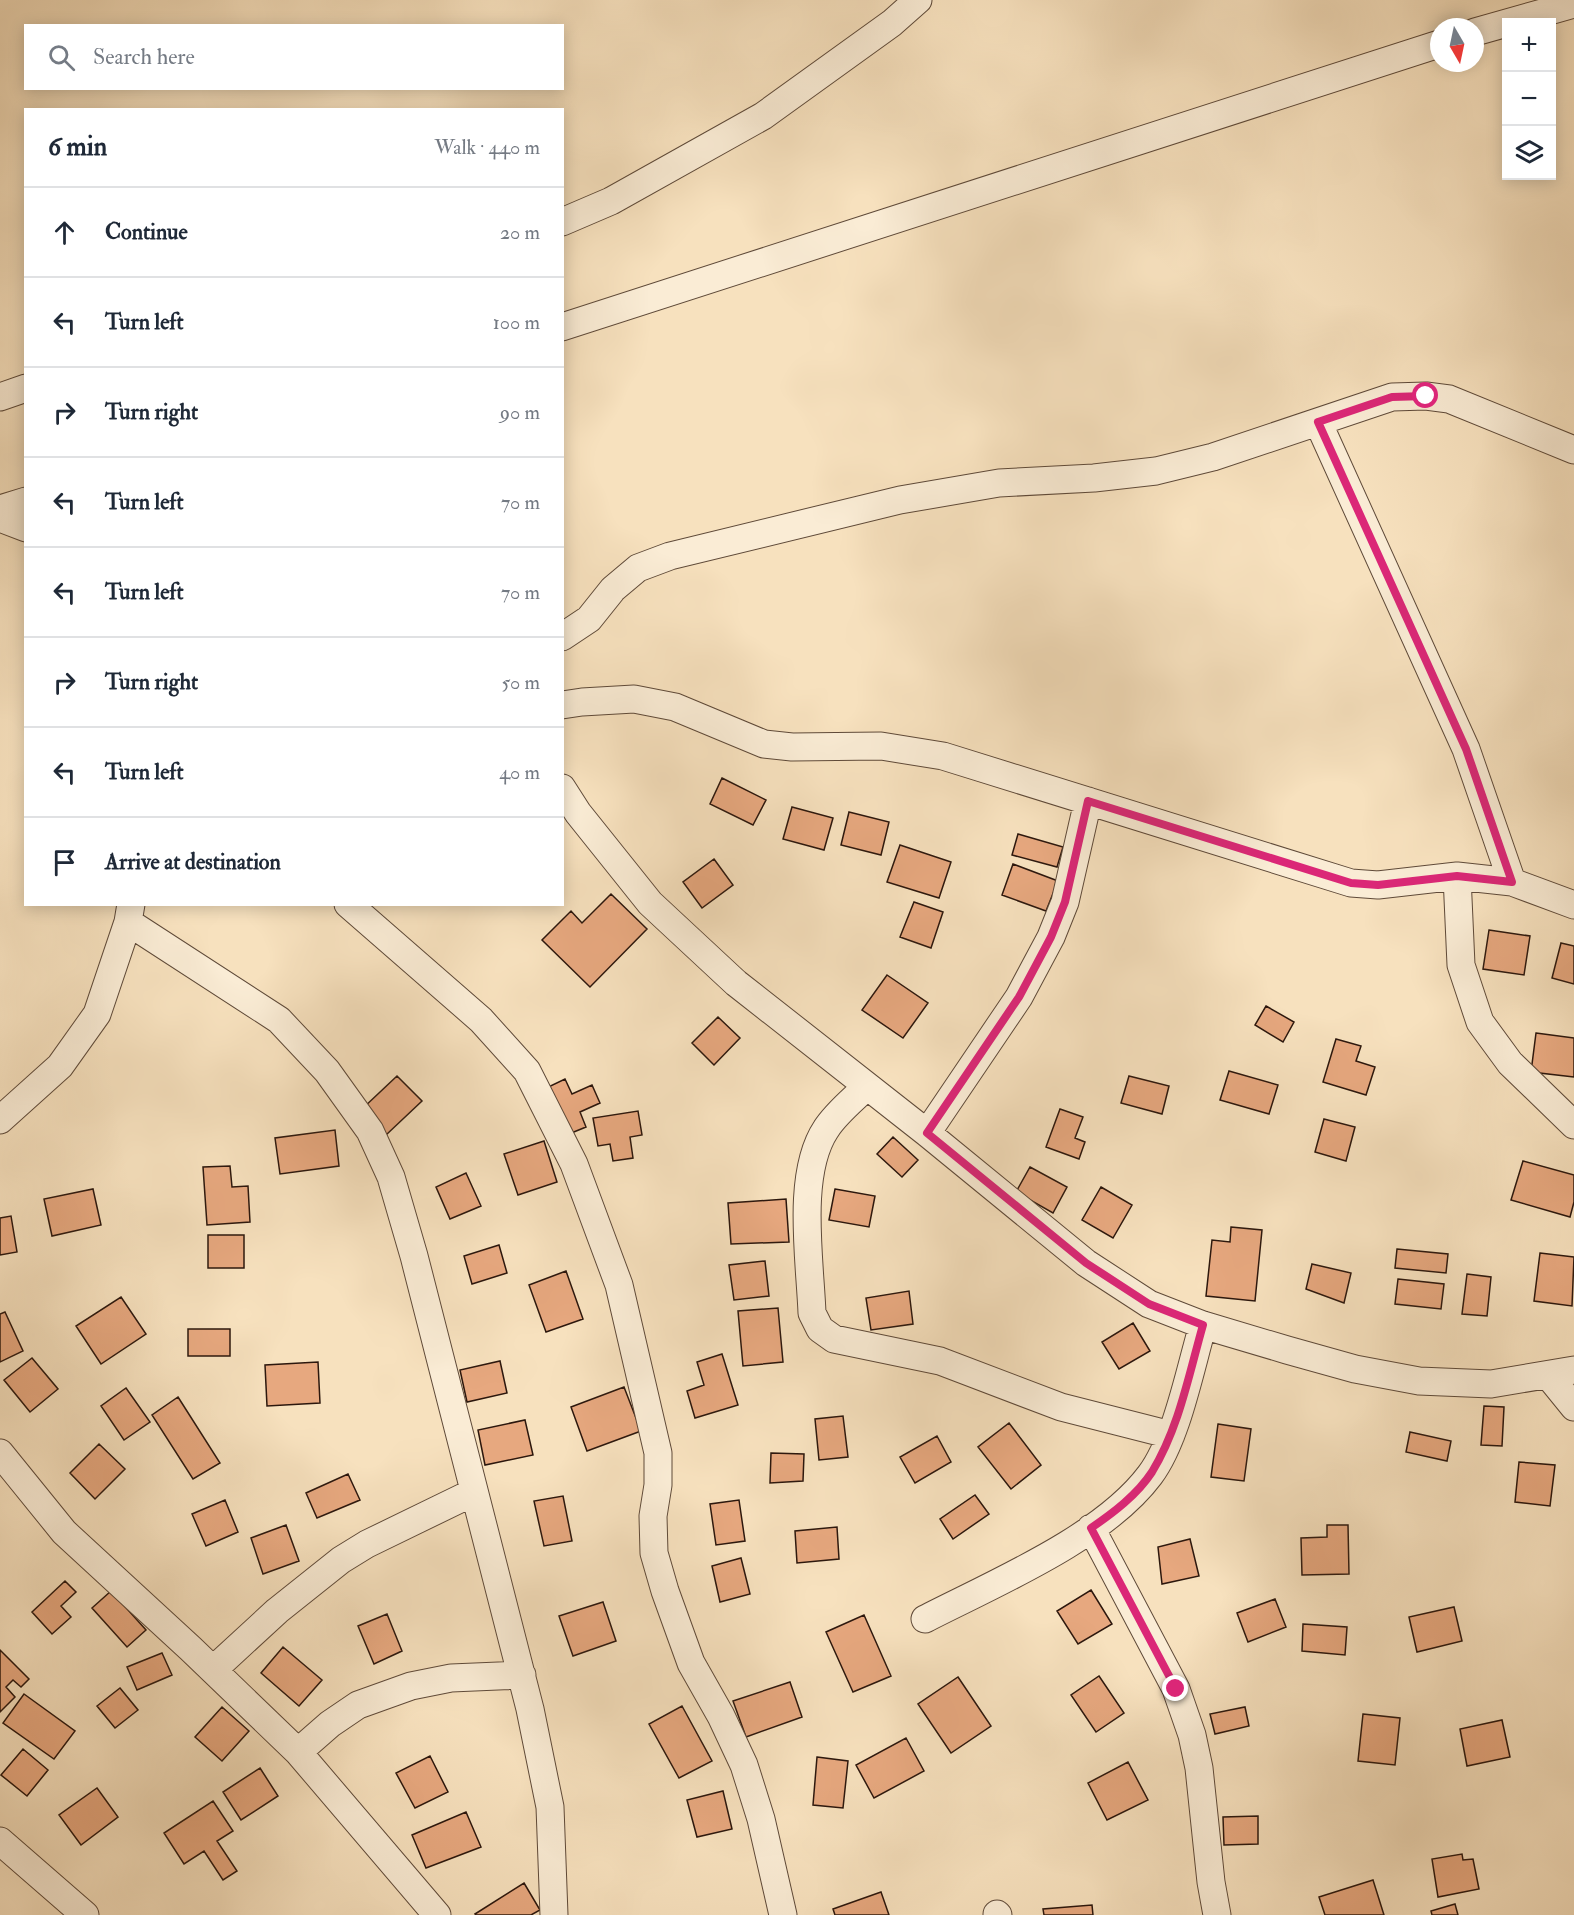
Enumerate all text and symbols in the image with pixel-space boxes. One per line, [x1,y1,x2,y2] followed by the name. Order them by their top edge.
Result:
[1430,18,1484,72] north arrow
[1502,18,1556,180] map controls
[1502,18,1556,72] button: +
[24,24,564,90] search box
[45,41,78,74] icon: search
[93,43,195,71] text: Search here
[1502,72,1556,126] button: −
[1502,126,1556,180] button: layers
[48,131,107,163] text: 6 min
[435,135,540,160] text: Walk · 440 m
[48,216,81,249] icon: ahead
[105,218,188,246] text: Continue
[500,220,540,245] text: 20 m
[48,306,81,339] icon: left
[105,308,184,336] text: Turn left
[493,310,540,335] text: 100 m
[1412,382,1438,408] route start
[48,396,81,429] icon: right
[105,398,198,426] text: Turn right
[500,400,540,425] text: 90 m
[48,486,81,519] icon: left
[105,488,184,516] text: Turn left
[501,490,540,515] text: 70 m
[48,576,81,609] icon: left
[105,578,184,606] text: Turn left
[501,580,540,605] text: 70 m
[48,666,81,699] icon: right
[105,668,198,696] text: Turn right
[501,670,540,695] text: 50 m
[48,756,81,789] icon: left
[105,758,184,786] text: Turn left
[499,760,540,785] text: 40 m
[48,846,81,879] icon: arrive
[105,848,281,876] text: Arrive at destination
[1162,1675,1188,1701] route end

